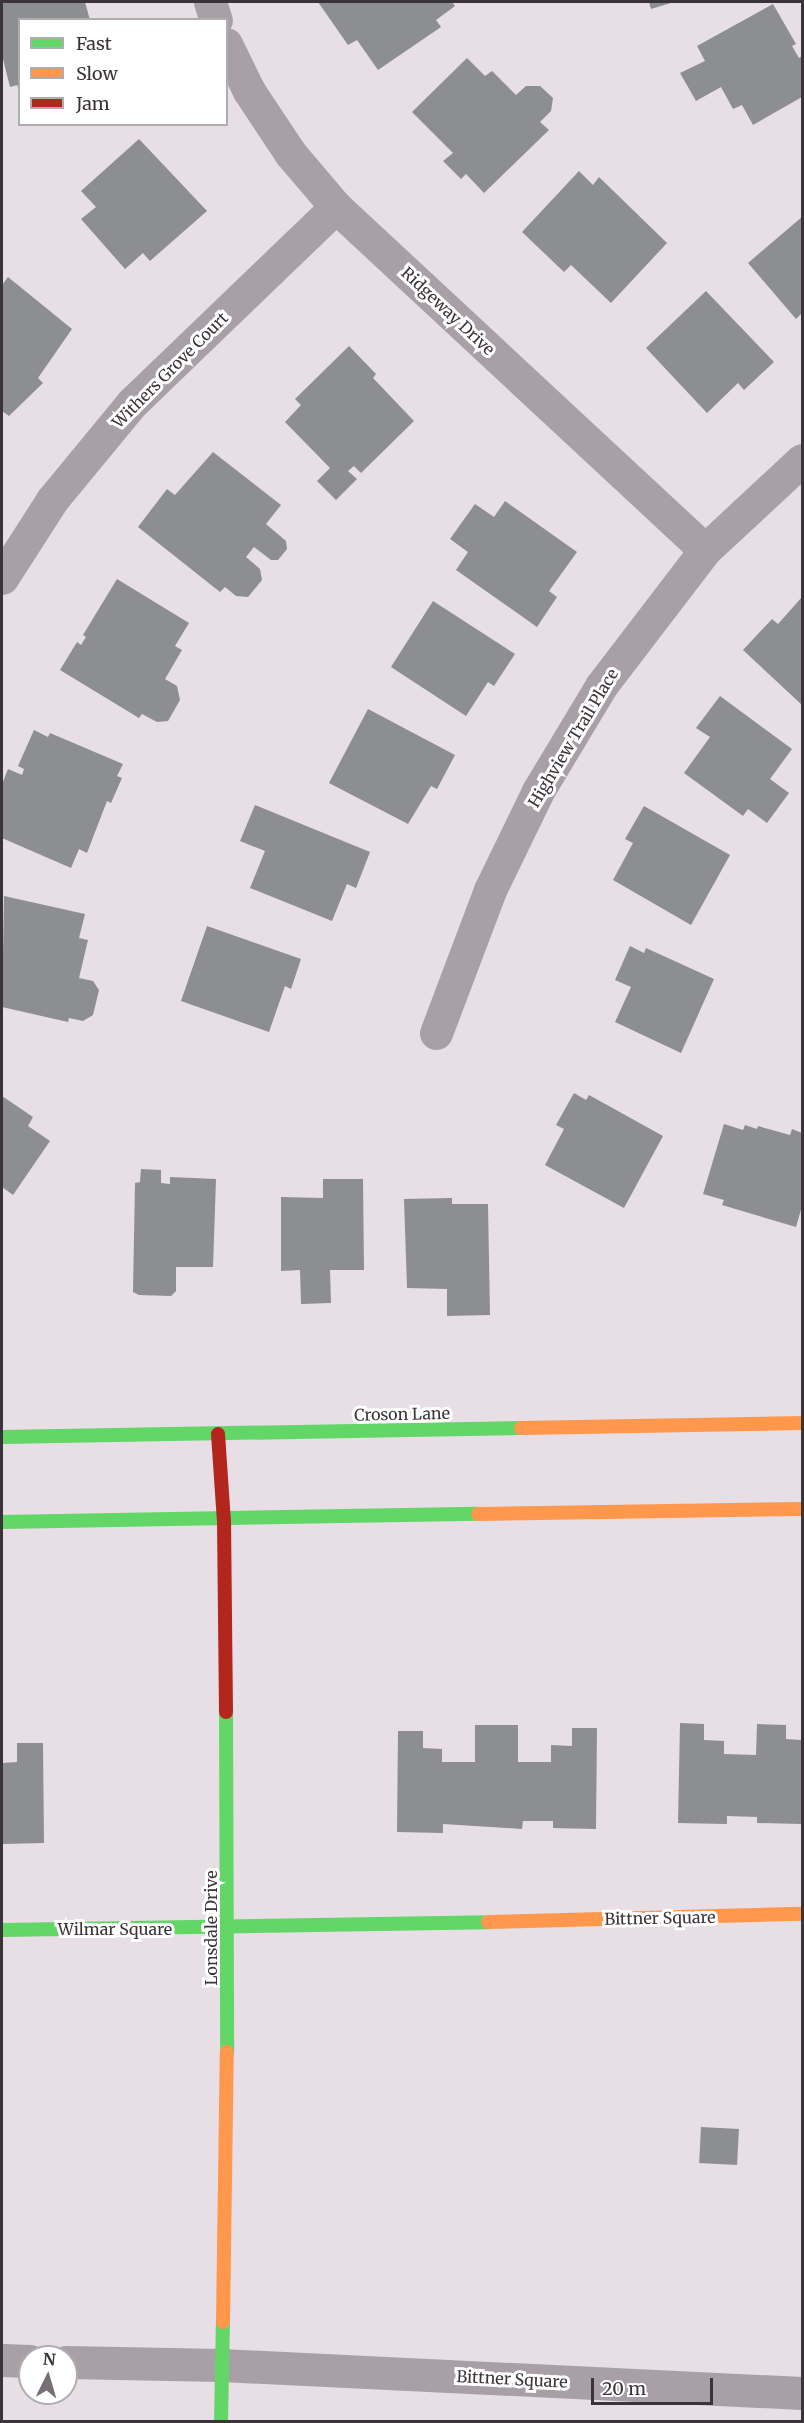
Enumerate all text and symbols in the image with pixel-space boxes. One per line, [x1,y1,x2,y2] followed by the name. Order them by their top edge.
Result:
[18,18,228,126] legend
[76,32,112,55] text: Fast
[76,62,118,85] text: Slow
[76,92,110,115] text: Jam
[397,263,499,359] street label: Ridgeway Drive
[108,308,232,432] street label: Withers Grove Court
[524,665,622,811] street label: Highview Trail Place
[354,1404,450,1424] street label: Croson Lane
[201,1870,221,1986] street label: Lonsdale Drive
[604,1907,716,1929] street label: Bittner Square
[58,1919,172,1939] street label: Wilmar Square
[18,2345,78,2405] north arrow
[42,2349,57,2370] text: N
[594,2366,716,2404] scale bar
[456,2367,568,2391] street label: Bittner Square
[602,2377,646,2400] text: 20 m

